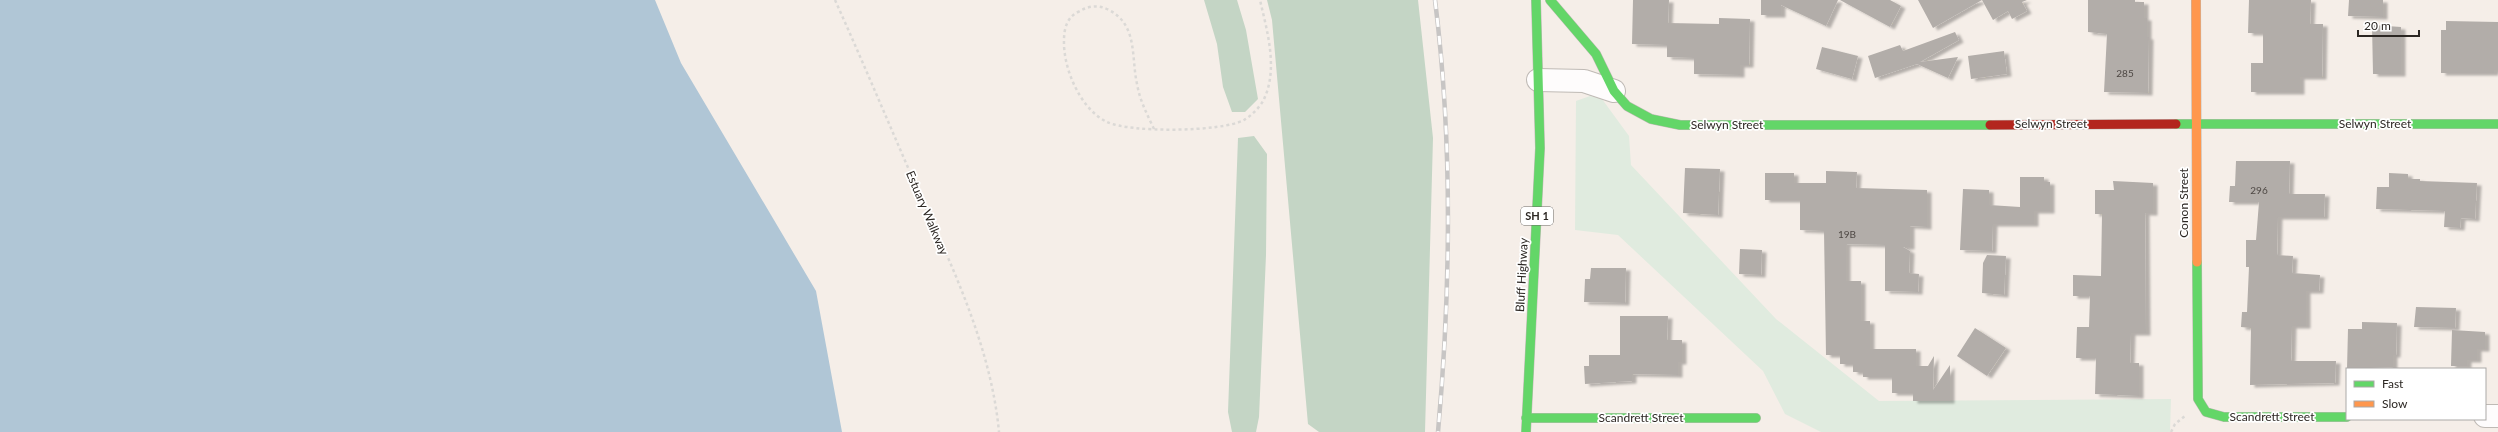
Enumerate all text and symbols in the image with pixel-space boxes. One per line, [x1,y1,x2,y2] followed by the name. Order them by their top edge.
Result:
[2358,12,2419,38] scale bar
[2364,18,2391,33] text: 20 m
[2116,67,2134,79] house number: 285
[2015,116,2088,131] street label: Selwyn Street
[2339,116,2412,131] street label: Selwyn Street
[1691,117,1764,132] street label: Selwyn Street
[903,168,952,258] street label: Estuary Walkway
[2176,168,2191,238] street label: Conon Street
[2250,184,2268,196] house number: 296
[1521,207,1553,225] road number: SH 1
[1838,228,1856,240] house number: 19B
[1512,237,1531,312] street label: Bluff Highway
[2346,368,2486,420] legend
[2382,376,2404,391] text: Fast
[2382,396,2408,411] text: Slow
[2230,409,2315,424] street label: Scandrett Street
[1599,410,1684,425] street label: Scandrett Street

